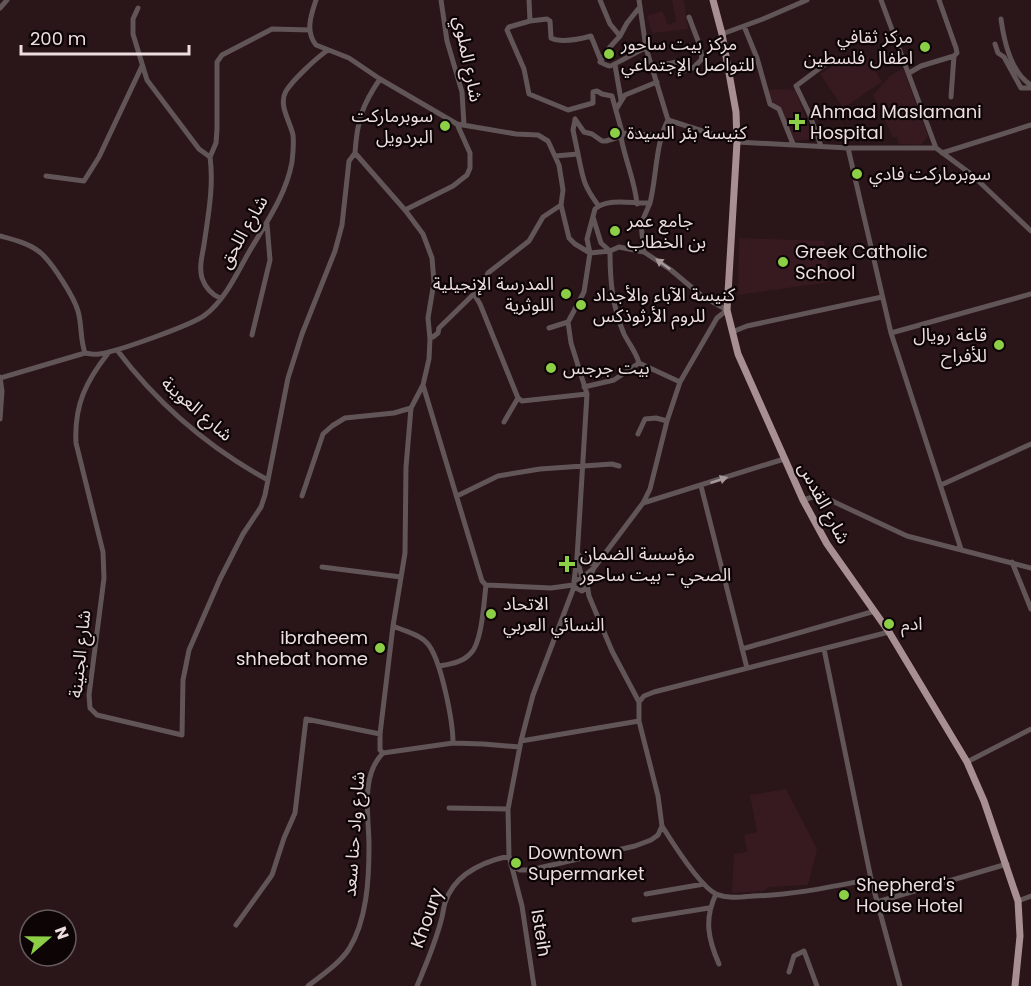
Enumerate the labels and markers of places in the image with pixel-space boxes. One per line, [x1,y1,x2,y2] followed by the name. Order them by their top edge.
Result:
[804,24,913,70] place label: مركز ثقافي اطفال فلسطين
[620,31,755,78] place label: مركز بيت ساحور للتواصل الإجتماعي
[918,40,932,54] marker: مركز ثقافي اطفال فلسطين
[602,47,616,61] marker: مركز بيت ساحور للتواصل الإجتماعي
[810,99,982,145] place label: Ahmad Maslamani Hospital
[351,103,433,149] place label: سوبرماركت البردويل
[788,113,806,131] marker: Ahmad Maslamani Hospital
[438,119,452,133] marker: سوبرماركت البردويل
[627,120,748,145] place label: كنيسة بئر السيدة
[608,126,622,140] marker: كنيسة بئر السيدة
[869,161,991,187] place label: سوبرماركت فادي
[850,167,864,181] marker: سوبرماركت فادي
[626,208,706,254] place label: جامع عمر بن الخطاب
[608,224,622,238] marker: جامع عمر بن الخطاب
[795,239,928,285] place label: Greek Catholic School
[776,255,790,269] marker: Greek Catholic School
[433,271,554,317] place label: المدرسة الإنجيلية اللوثرية
[593,282,736,330] place label: كنيسة الآباء والأجداد للروم الأرثوذكس
[559,287,573,301] marker: المدرسة الإنجيلية اللوثرية
[574,298,588,312] marker: كنيسة الآباء والأجداد للروم الأرثوذكس
[913,322,987,369] place label: قاعة رويال للأفراح
[992,338,1006,352] marker: قاعة رويال للأفراح
[563,355,650,380] place label: بيت جرجس
[544,361,558,375] marker: بيت جرجس
[579,541,731,588] place label: مؤسسة الضمان الصحي - بيت ساحور
[558,555,576,573] marker: مؤسسة الضمان الصحي - بيت ساحور
[503,591,605,638] place label: الاتحاد النسائي العربي
[484,607,498,621] marker: الاتحاد النسائي العربي
[901,611,923,638] place label: ادم
[882,617,896,631] marker: ادم
[236,625,368,671] place label: ibraheem shhebat home
[373,641,387,655] marker: ibraheem shhebat home
[528,840,645,886] place label: Downtown Supermarket
[509,856,523,870] marker: Downtown Supermarket
[856,872,963,918] place label: Shepherd's House Hotel
[837,888,851,902] marker: Shepherd's House Hotel

